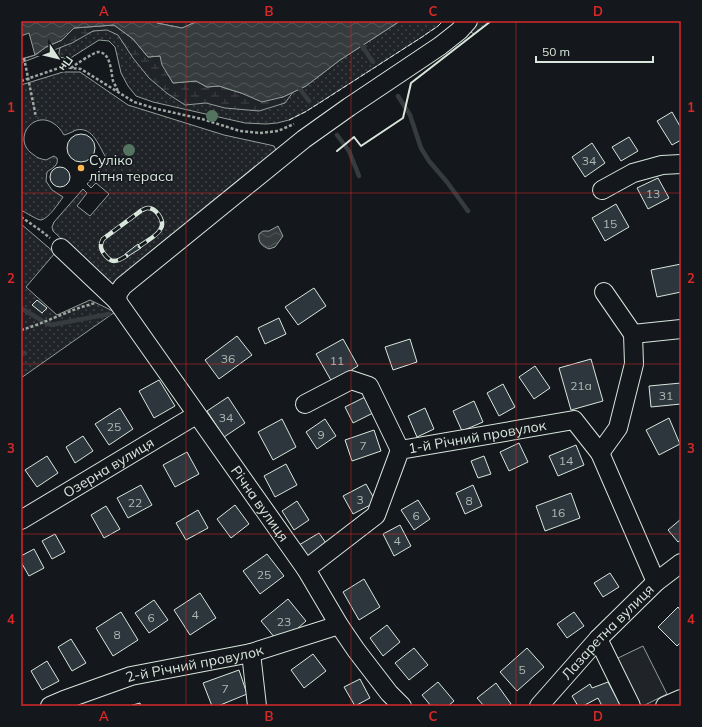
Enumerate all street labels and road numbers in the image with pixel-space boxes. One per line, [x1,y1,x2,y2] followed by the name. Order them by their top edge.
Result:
[407,416,548,457] street label: 1-й Річний провулок
[60,433,157,502] street label: Озерна вулиця
[227,462,293,545] street label: Річна вулиця
[557,580,658,683] street label: Лазаретна вулиця
[123,641,266,686] street label: 2-й Річний провулок

